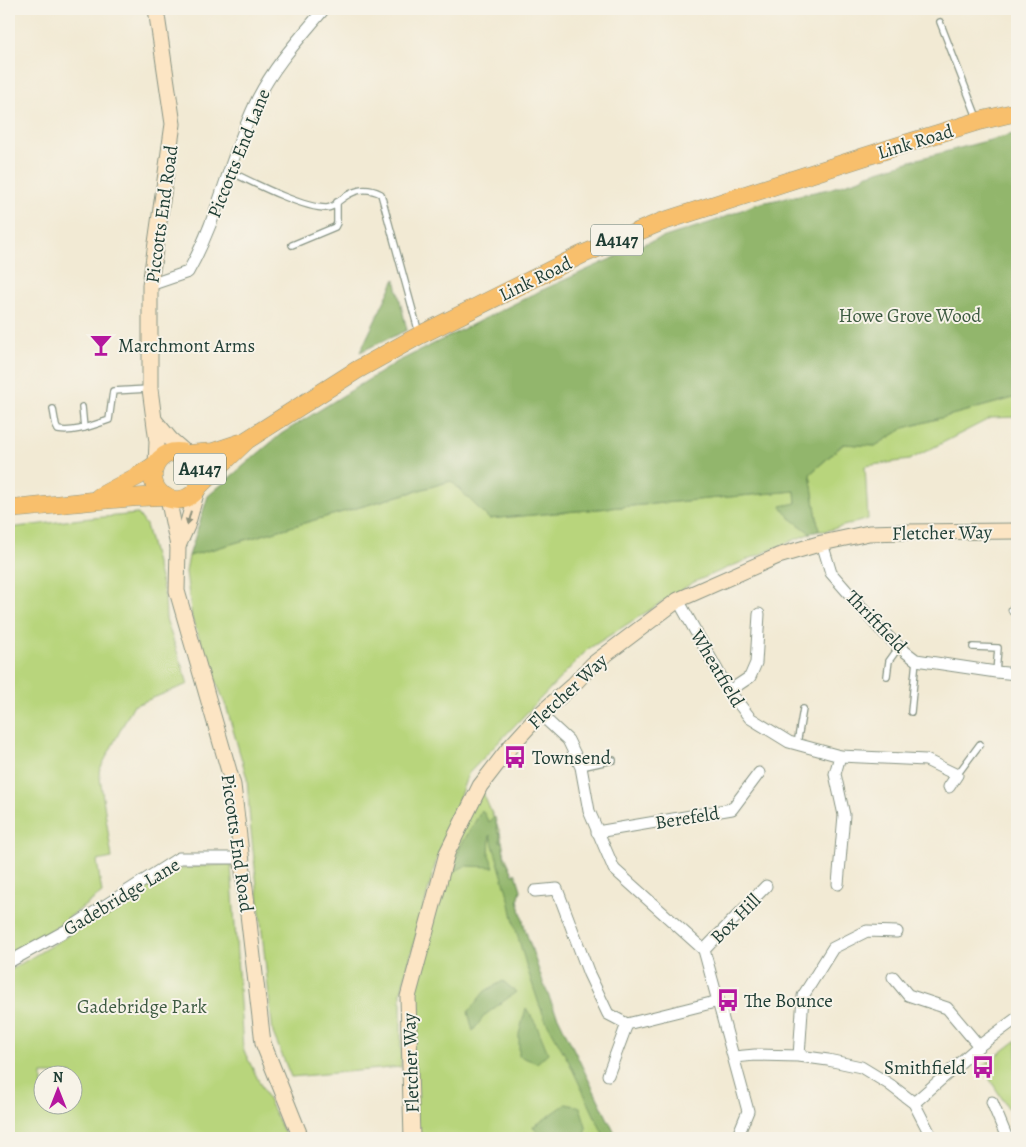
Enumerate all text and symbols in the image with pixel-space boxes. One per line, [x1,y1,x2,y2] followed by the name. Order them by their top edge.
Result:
[201,85,277,222] street label: Piccotts End Lane
[874,118,957,166] street label: Link Road
[139,143,185,285] street label: Piccotts End Road
[591,224,643,256] road number: A4147
[495,250,577,308] street label: Link Road
[839,303,982,329] park label: Howe Grove Wood
[88,332,114,358] bar icon: Marchmont Arms
[118,333,255,359] place label: Marchmont Arms
[174,454,226,484] road number: A4147
[185,511,193,526] one-way arrow
[892,519,993,547] street label: Fletcher Way
[840,584,913,659] street label: Thriftfield
[683,624,751,713] street label: Wheatfield
[522,648,614,735] street label: Fletcher Way
[502,744,528,770] bus stop icon: Townsend
[532,745,612,771] place label: Townsend
[214,772,260,915] street label: Piccotts End Road
[653,800,722,836] street label: Berefeld
[58,852,185,942] street label: Gadebridge Lane
[705,887,767,950] street label: Box Hill
[715,987,741,1013] bus stop icon: The Bounce
[744,988,833,1014] place label: The Bounce
[77,994,208,1020] park label: Gadebridge Park
[396,1012,426,1113] street label: Fletcher Way
[970,1054,996,1080] bus stop icon: Smithfield
[884,1055,967,1081] place label: Smithfield
[32,1064,82,1114] north arrow
[53,1068,63,1087] text: N

